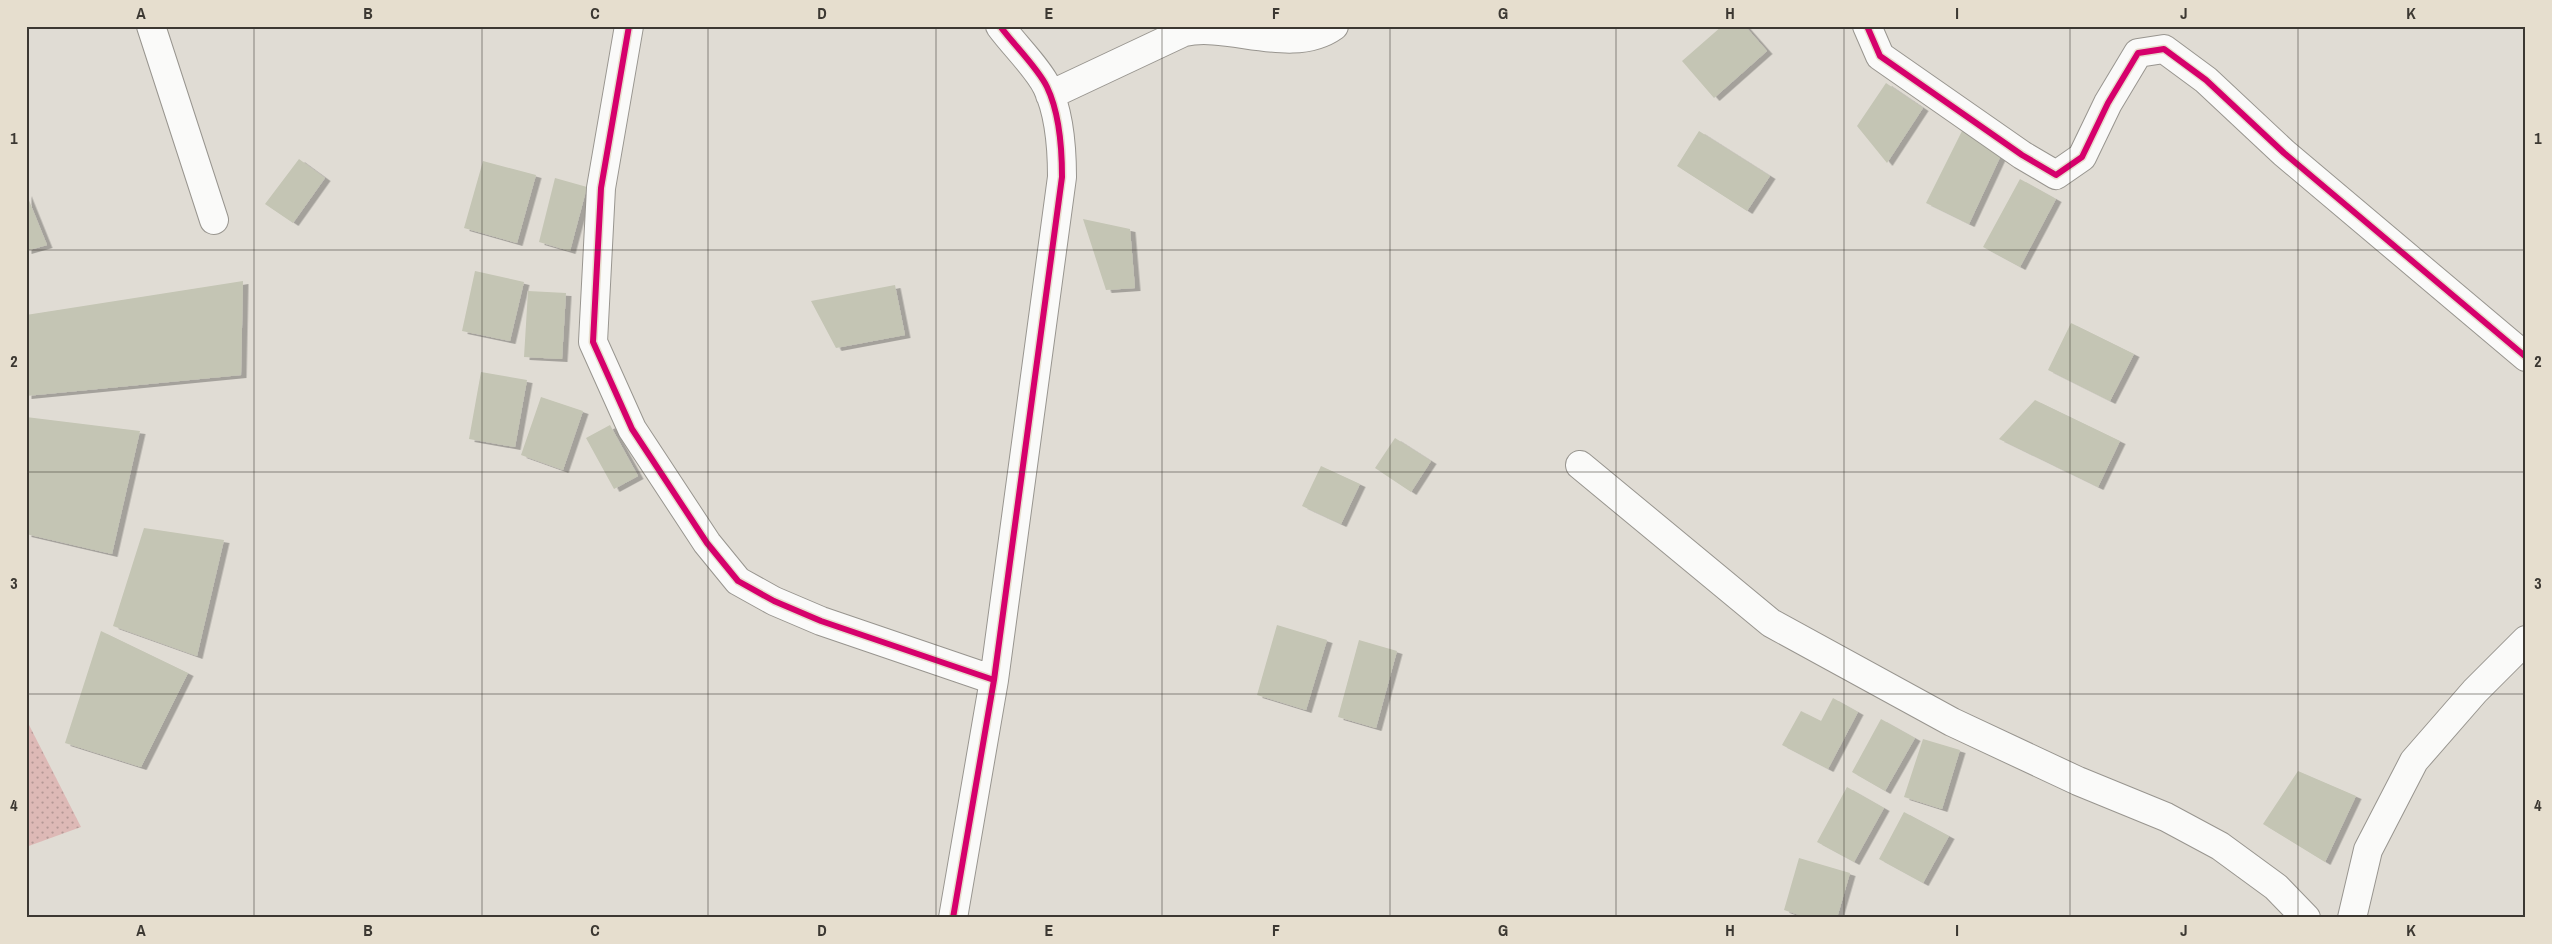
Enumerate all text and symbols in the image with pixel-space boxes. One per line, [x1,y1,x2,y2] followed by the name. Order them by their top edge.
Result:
[136,2,146,24] text: A
[363,2,373,24] text: B
[590,2,600,24] text: C
[817,2,827,24] text: D
[1045,2,1054,24] text: E
[1272,2,1280,24] text: F
[1498,2,1508,24] text: G
[1725,2,1735,24] text: H
[1955,2,1959,24] text: I
[2180,2,2188,24] text: J
[2406,2,2416,24] text: K
[10,127,18,149] text: 1
[2534,127,2542,149] text: 1
[10,350,18,372] text: 2
[2534,350,2542,372] text: 2
[10,572,18,594] text: 3
[2534,572,2542,594] text: 3
[10,794,18,816] text: 4
[2534,794,2542,816] text: 4
[136,919,146,941] text: A
[363,919,373,941] text: B
[590,919,600,941] text: C
[817,919,827,941] text: D
[1045,919,1054,941] text: E
[1272,919,1280,941] text: F
[1498,919,1508,941] text: G
[1725,919,1735,941] text: H
[1955,919,1959,941] text: I
[2180,919,2188,941] text: J
[2406,919,2416,941] text: K

